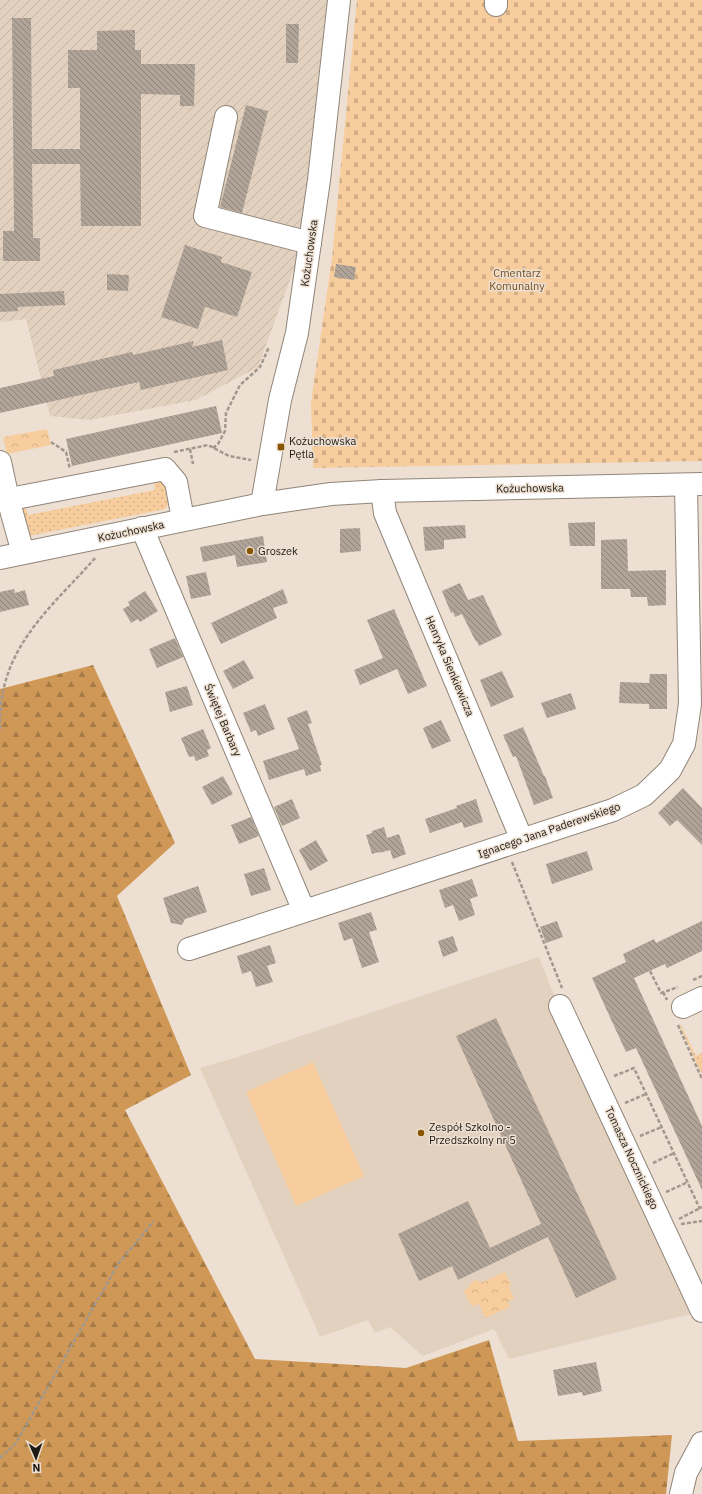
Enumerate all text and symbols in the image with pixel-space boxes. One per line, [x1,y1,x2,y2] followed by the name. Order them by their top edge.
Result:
[297,219,321,287] street label: Kożuchowska
[489,266,545,293] park label: Cmentarz Komunalny
[289,434,357,461] place label: Kożuchowska Pętla
[276,442,286,452] marker: Kożuchowska Pętla
[496,480,564,496] street label: Kożuchowska
[97,517,166,545] street label: Kożuchowska
[258,544,298,558] place label: Groszek
[245,546,255,556] marker: Groszek
[423,614,478,718] street label: Henryka Sienkiewicza
[201,681,245,759] street label: Świętej Barbary
[476,799,622,861] street label: Ignacego Jana Paderewskiego
[602,1104,662,1212] street label: Tomasza Nocznickiego
[429,1120,516,1147] place label: Zespół Szkolno - Przedszkolny nr 5
[416,1128,426,1138] marker: Zespół Szkolno - Przedszkolny nr 5
[16,1438,56,1478] north arrow
[32,1461,41,1475] text: N

